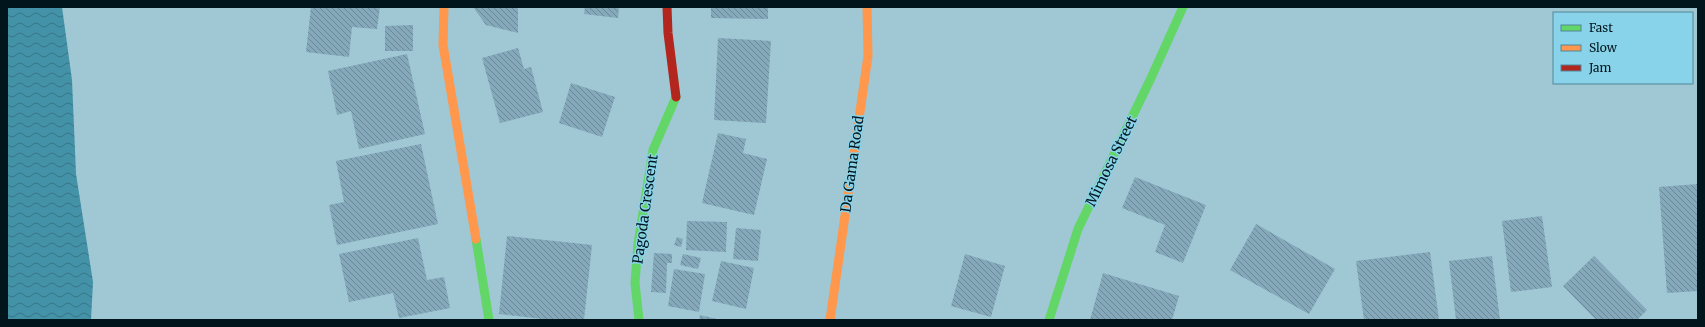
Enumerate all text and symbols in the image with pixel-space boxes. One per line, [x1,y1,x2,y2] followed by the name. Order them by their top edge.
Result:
[1553,12,1693,84] legend
[1589,20,1613,35] text: Fast
[1589,40,1618,55] text: Slow
[1588,60,1612,75] text: Jam
[1081,112,1141,209] street label: Mimosa Street
[836,114,868,214] street label: Da Gama Road
[628,152,662,265] street label: Pagoda Crescent

